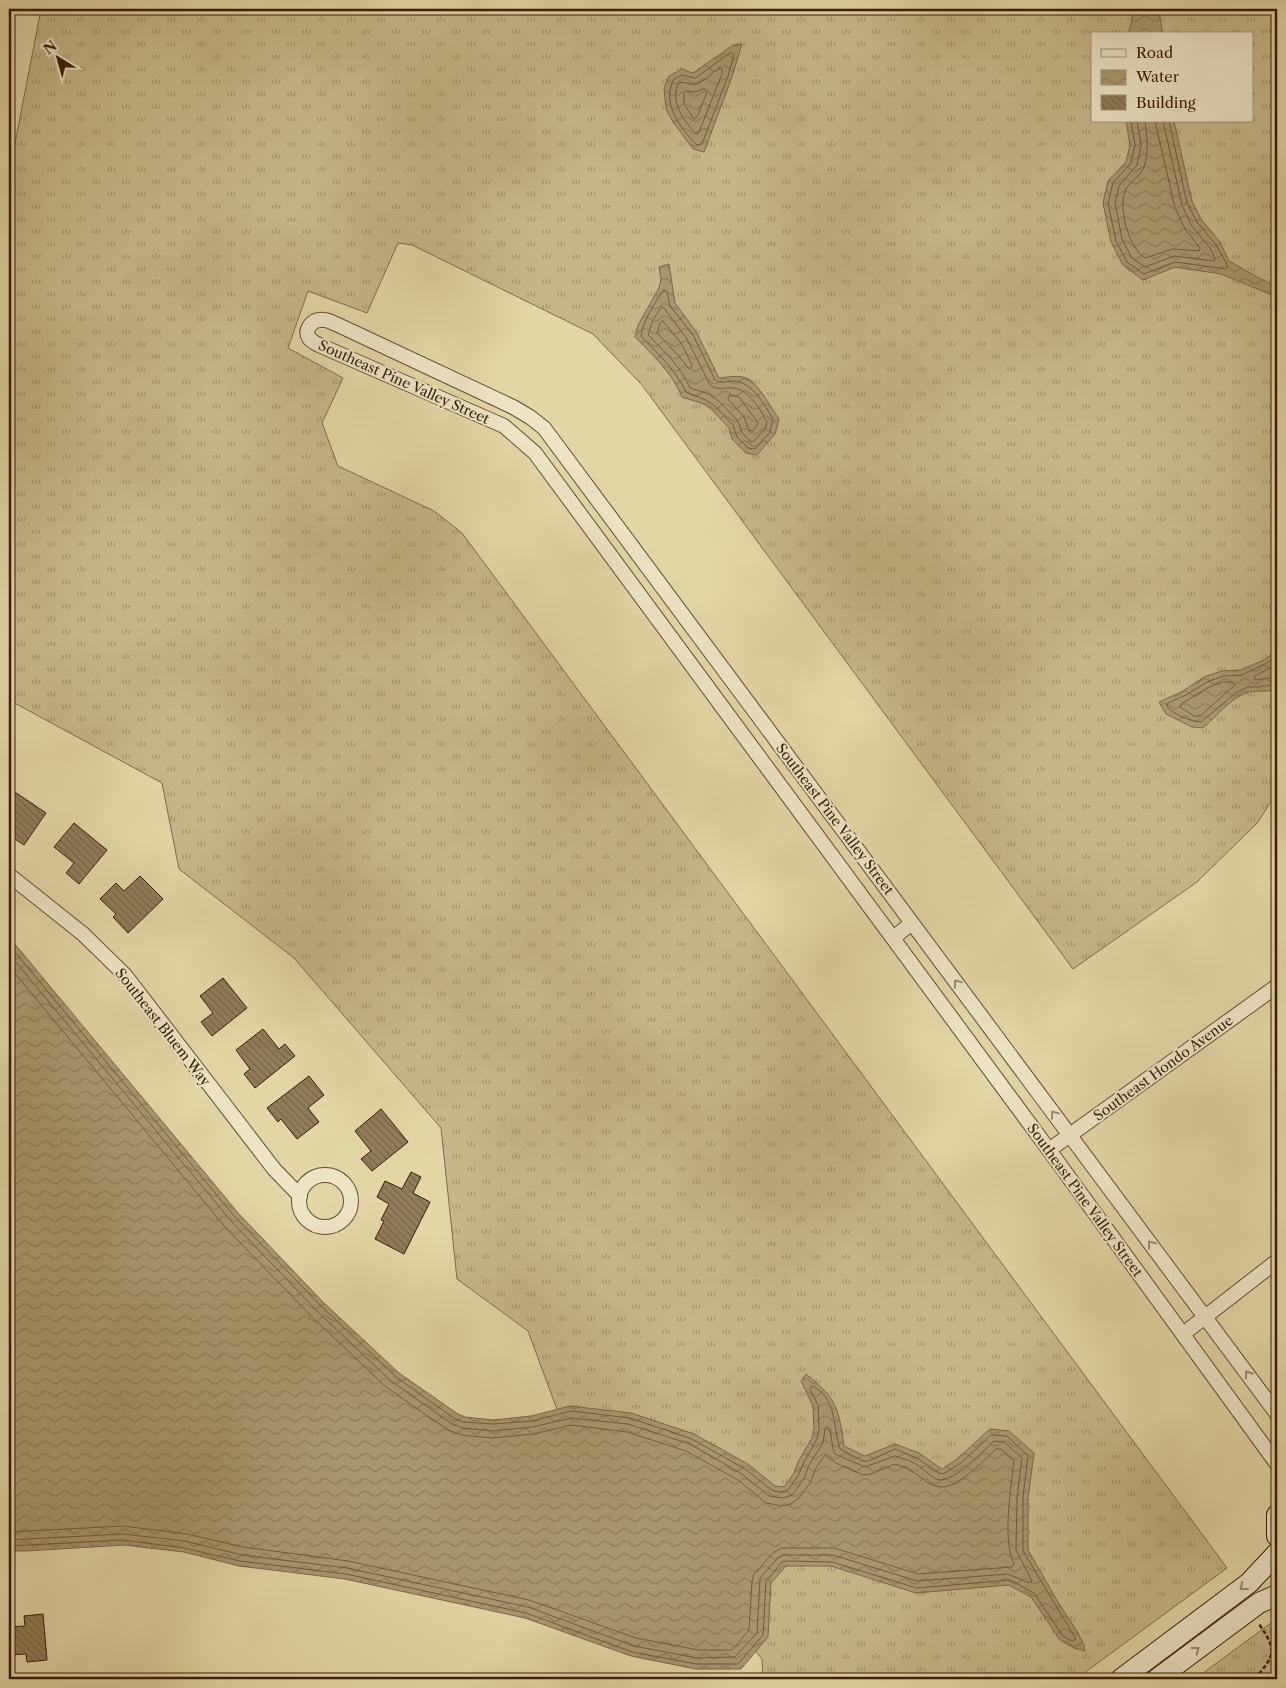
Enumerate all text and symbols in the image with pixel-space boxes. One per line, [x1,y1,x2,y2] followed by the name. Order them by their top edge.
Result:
[32,32,82,82] north arrow
[1091,32,1254,122] legend
[40,37,60,58] text: N
[1136,43,1173,62] text: Road
[1135,67,1180,86] text: Water
[1136,93,1196,112] text: Building
[316,336,492,428] street label: Southeast Pine Valley Street
[772,740,898,898] street label: Southeast Pine Valley Street
[111,964,215,1090] street label: Southeast Bluem Way
[954,979,963,989] one-way arrow
[1090,1011,1236,1125] street label: Southeast Hondo Avenue
[1051,1110,1060,1120] one-way arrow
[1023,1120,1147,1280] street label: Southeast Pine Valley Street
[1149,1241,1157,1250] one-way arrow
[1246,1371,1254,1380] one-way arrow
[1239,1582,1248,1591] one-way arrow
[1190,1647,1200,1656] one-way arrow

